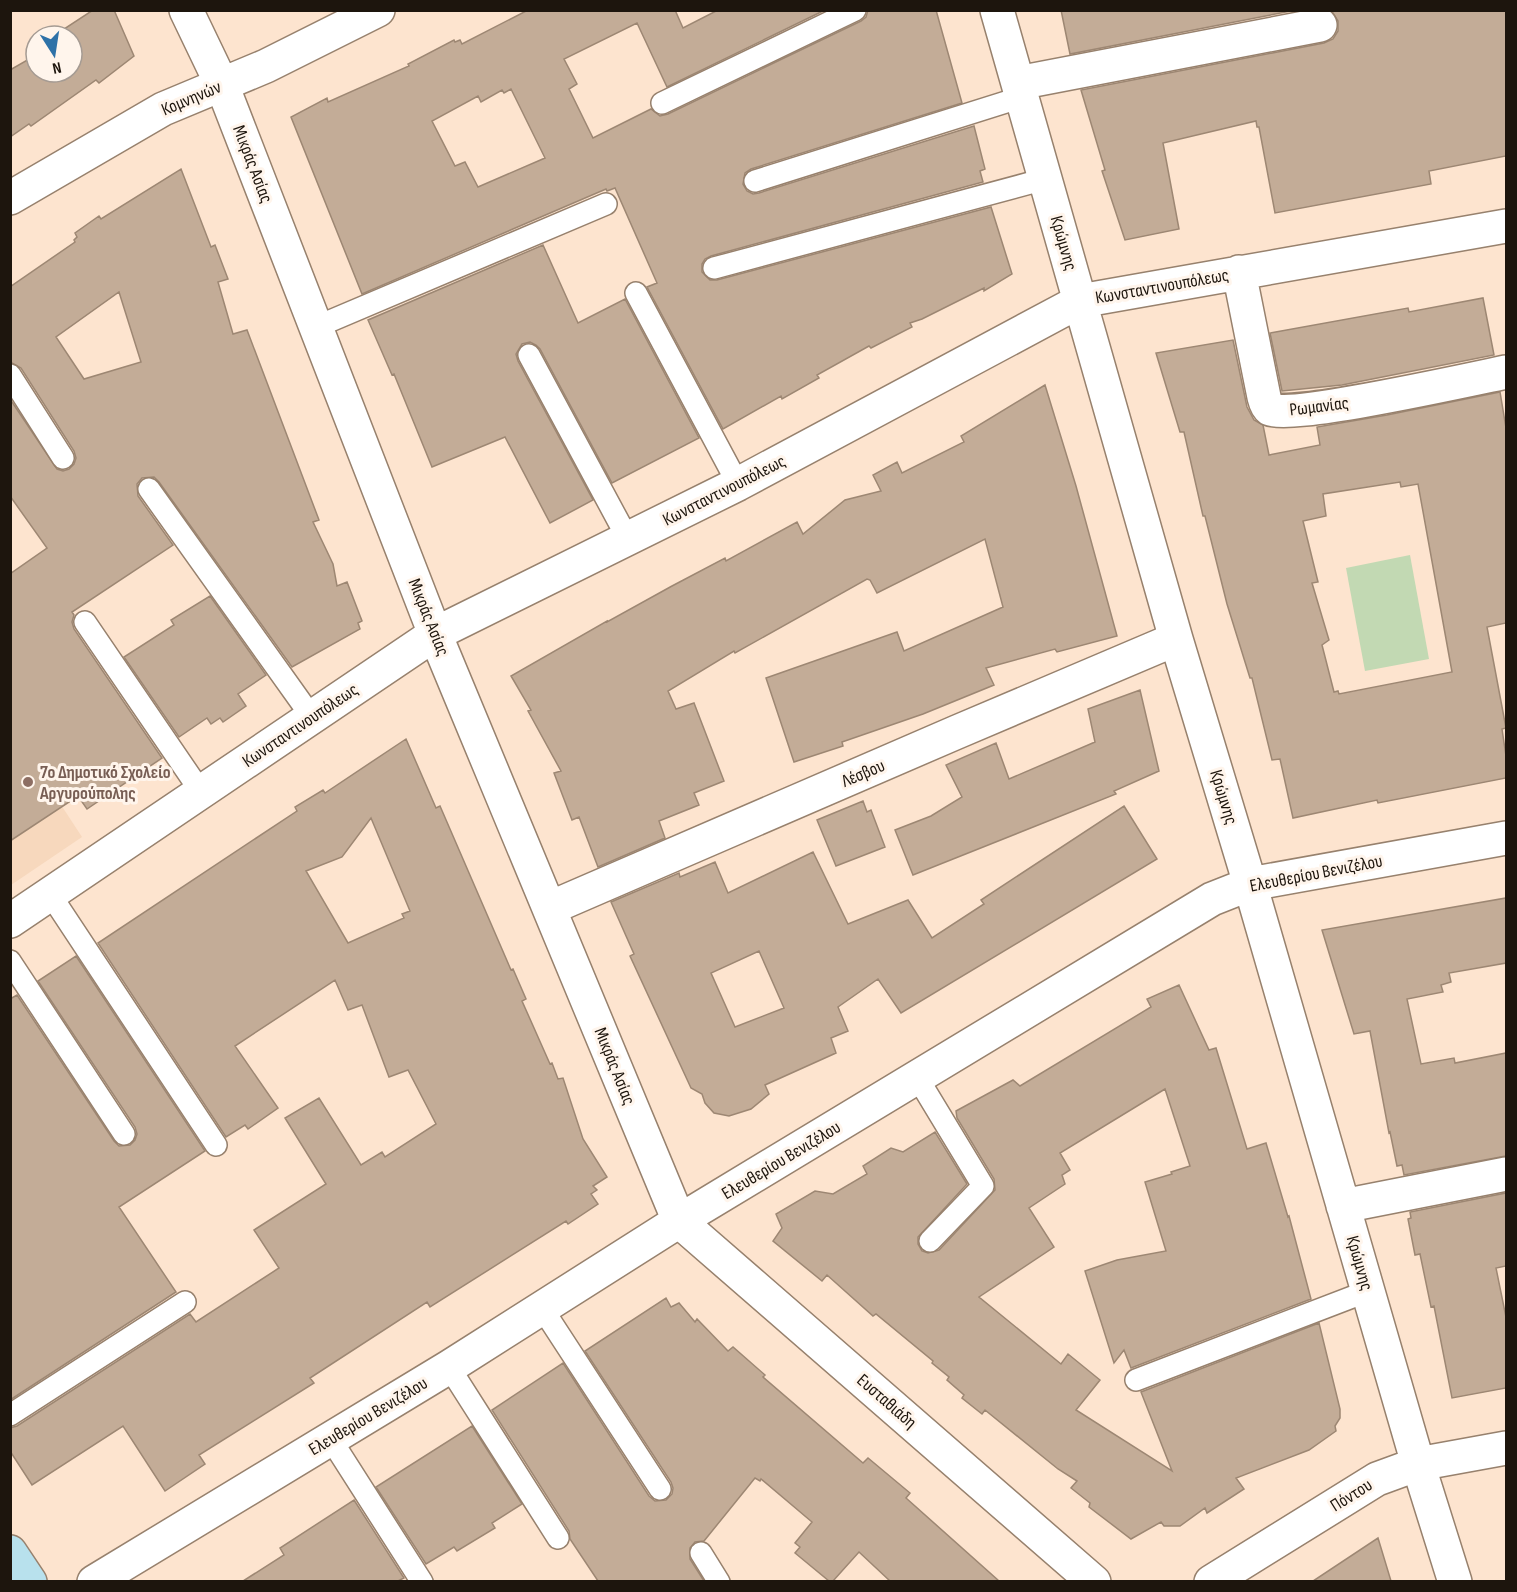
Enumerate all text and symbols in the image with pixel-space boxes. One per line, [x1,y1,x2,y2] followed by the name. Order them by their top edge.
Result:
[24,24,84,84] north arrow
[51,57,63,77] text: N
[158,77,224,120] street label: Κομνηνών
[228,122,277,206] street label: Μικράς Ασίας
[1046,213,1081,273] street label: Κρώμνης
[1094,264,1230,309] street label: Κωνσταντινουπόλεως
[1288,392,1350,421] street label: Ρωμανίας
[659,450,789,530] street label: Κωνσταντινουπόλεως
[404,575,454,659] street label: Μικράς Ασίας
[238,679,362,772] street label: Κωνσταντινουπόλεως
[838,755,888,792] street label: Λέσβου
[39,762,171,804] place label: 7ο Δημοτικό Σχολείο Αργυρούπολης
[1205,767,1242,827] street label: Κρώμνης
[21,775,35,789] marker: 7ο Δημοτικό Σχολείο Αργυρούπολης
[1248,850,1384,897] street label: Ελευθερίου Βενιζέλου
[590,1024,640,1108] street label: Μικράς Ασίας
[718,1117,844,1204] street label: Ελευθερίου Βενιζέλου
[1342,1233,1377,1293] street label: Κρώμνης
[853,1370,921,1433] street label: Ευσταθιάδη
[305,1373,431,1460] street label: Ελευθερίου Βενιζέλου
[1326,1474,1376,1516] street label: Πόντου

